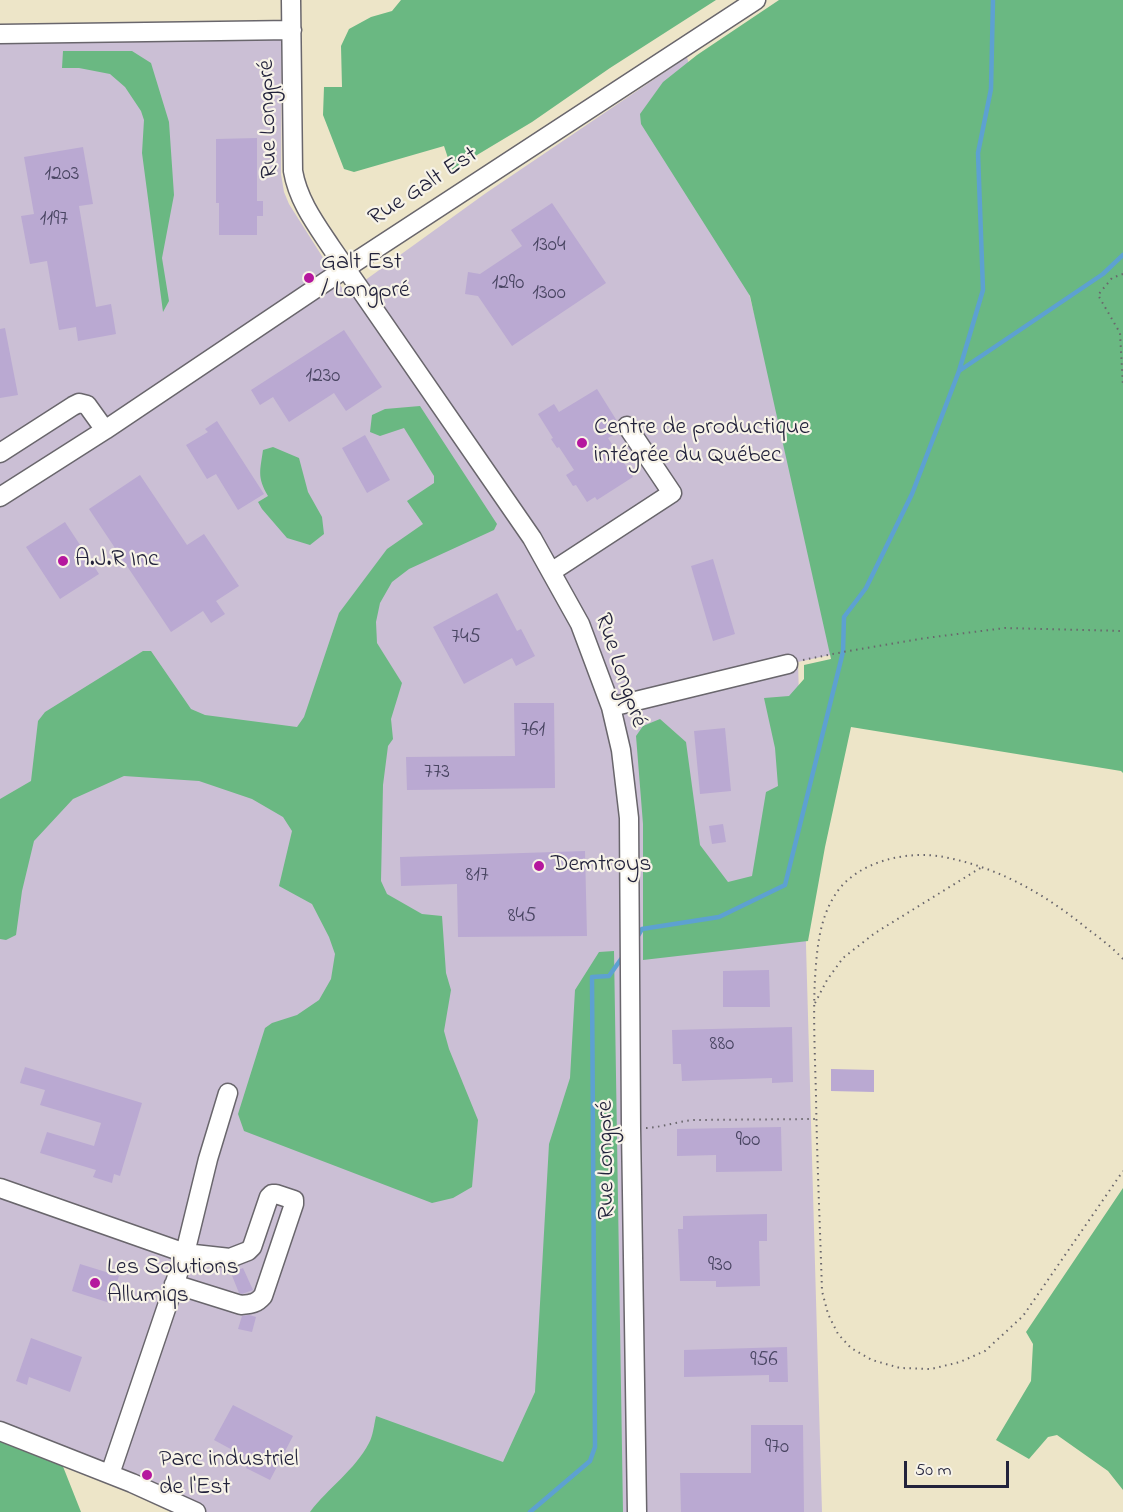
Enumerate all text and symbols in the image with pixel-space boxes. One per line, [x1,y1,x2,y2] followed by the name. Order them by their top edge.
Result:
[254,59,286,179] street label: Rue Longpré
[364,142,484,234] street label: Rue Galt Est
[45,163,79,189] house number: 1203
[40,208,68,234] house number: 1197
[532,234,566,260] house number: 1304
[321,250,410,306] place label: Galt Est / Longpré
[302,271,316,285] marker: Galt Est / Longpré
[492,272,524,298] house number: 1290
[532,282,566,308] house number: 1300
[306,365,340,391] house number: 1230
[594,415,810,471] place label: Centre de productique intégrée du Québec
[575,436,589,450] marker: Centre de productique intégrée du Québec
[75,547,159,575] place label: A.J.R Inc
[56,554,70,568] marker: A.J.R Inc
[586,610,652,732] street label: Rue Longpré
[451,626,481,652] house number: 745
[521,719,545,745] house number: 761
[424,761,450,787] house number: 773
[551,852,652,880] place label: Demtroys
[532,859,546,873] marker: Demtroys
[465,864,489,890] house number: 817
[508,905,536,931] house number: 845
[710,1033,734,1059] house number: 880
[593,1100,623,1220] street label: Rue Longpré
[736,1129,760,1155] house number: 900
[708,1254,732,1280] house number: 930
[107,1255,239,1311] place label: Les Solutions Allumiqs
[88,1276,102,1290] marker: Les Solutions Allumiqs
[750,1349,778,1375] house number: 956
[765,1436,789,1462] house number: 970
[159,1447,299,1503] place label: Parc industriel de l'Est
[907,1449,1012,1487] scale bar
[915,1458,952,1484] text: 50 m
[140,1468,154,1482] marker: Parc industriel de l'Est

